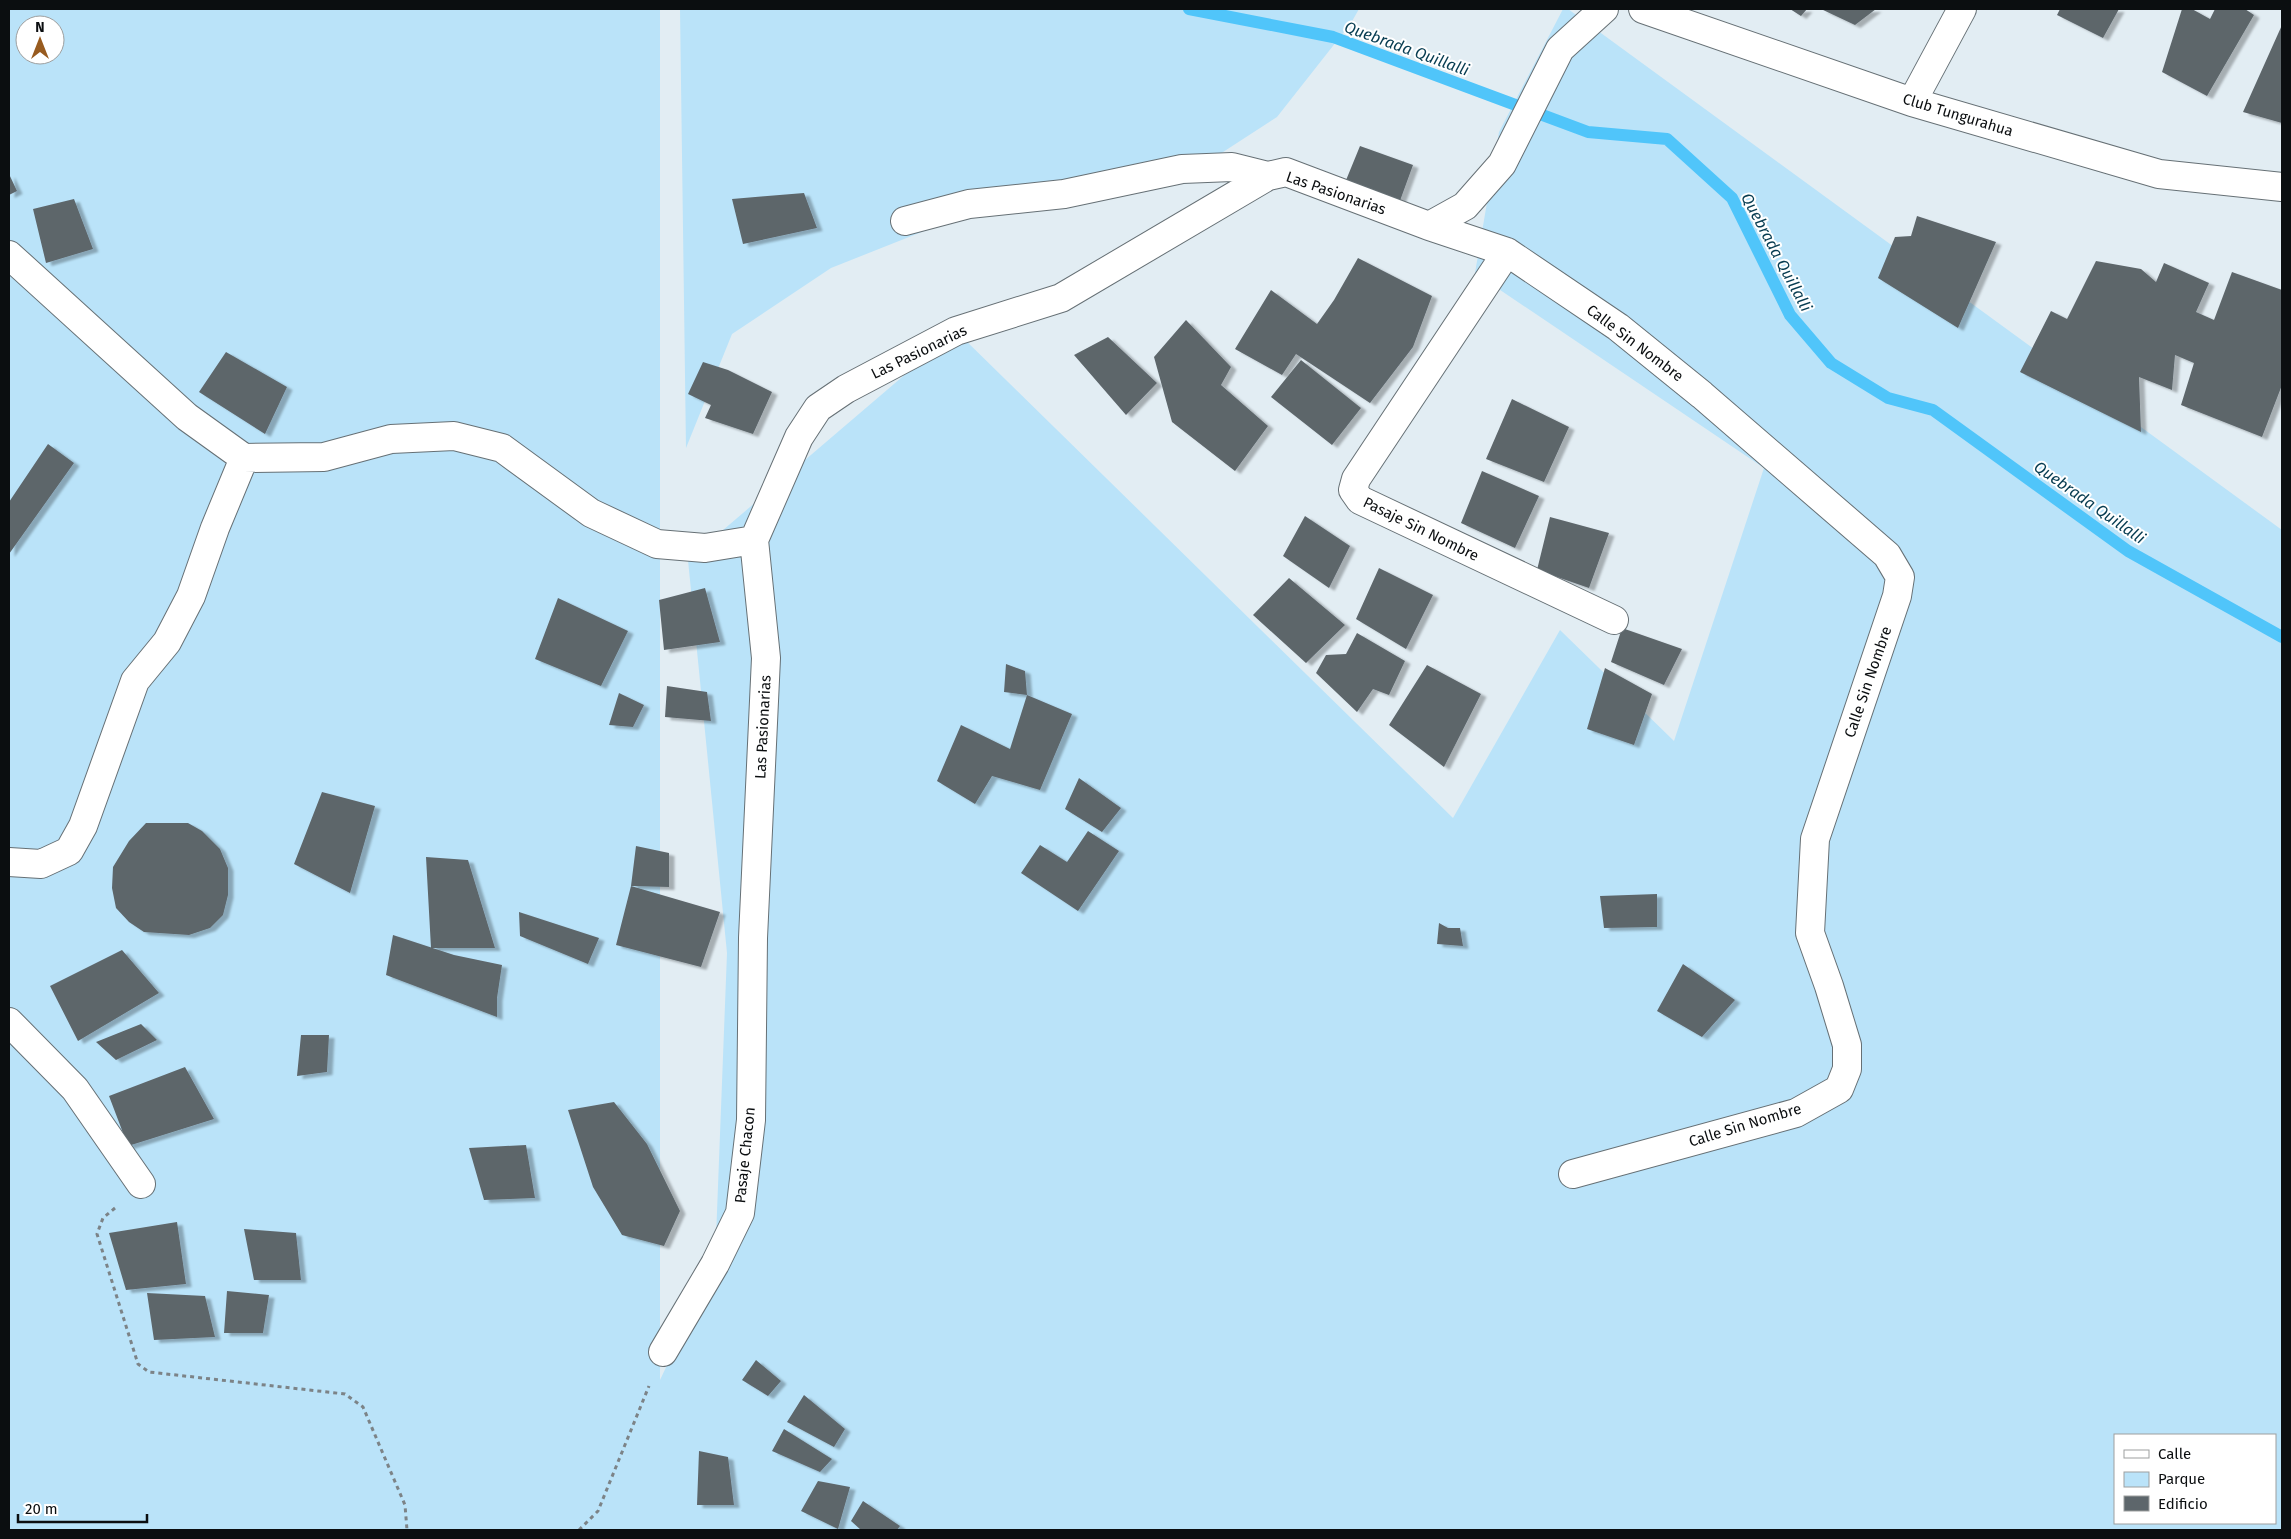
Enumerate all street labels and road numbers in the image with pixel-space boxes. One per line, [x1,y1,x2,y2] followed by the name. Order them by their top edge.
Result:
[1901,90,2015,140] street label: Club Tungurahua
[1284,168,1388,218] street label: Las Pasionarias
[1583,301,1687,385] street label: Calle Sin Nombre
[868,321,970,383] street label: Las Pasionarias
[1360,493,1482,565] street label: Pasaje Sin Nombre
[1841,624,1895,740] street label: Calle Sin Nombre
[751,674,775,780] street label: Las Pasionarias
[1687,1099,1803,1151] street label: Calle Sin Nombre
[731,1106,759,1204] street label: Pasaje Chacon

